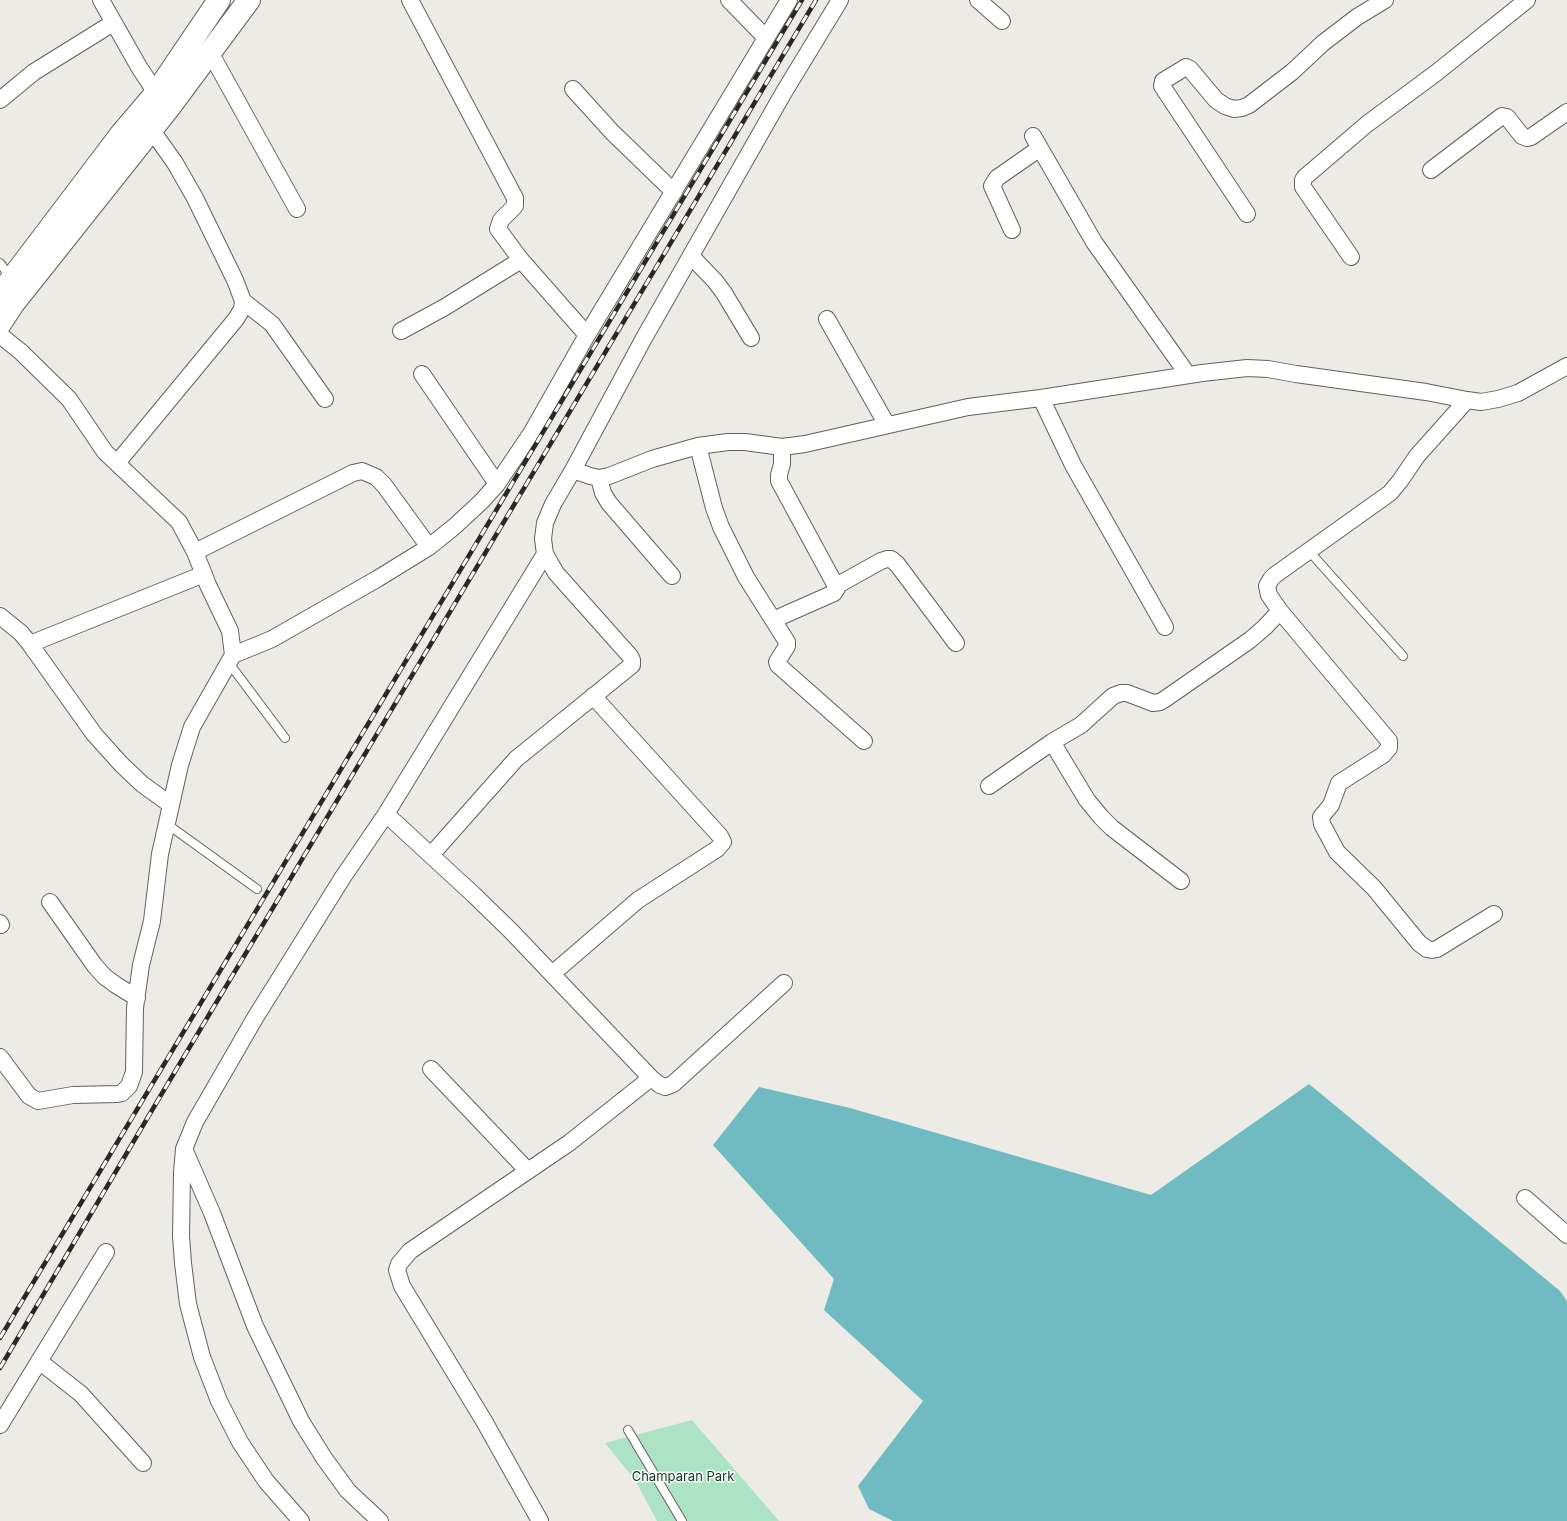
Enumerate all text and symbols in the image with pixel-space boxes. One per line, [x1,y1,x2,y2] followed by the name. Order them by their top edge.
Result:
[632,1469,734,1485] park label: Champaran Park

